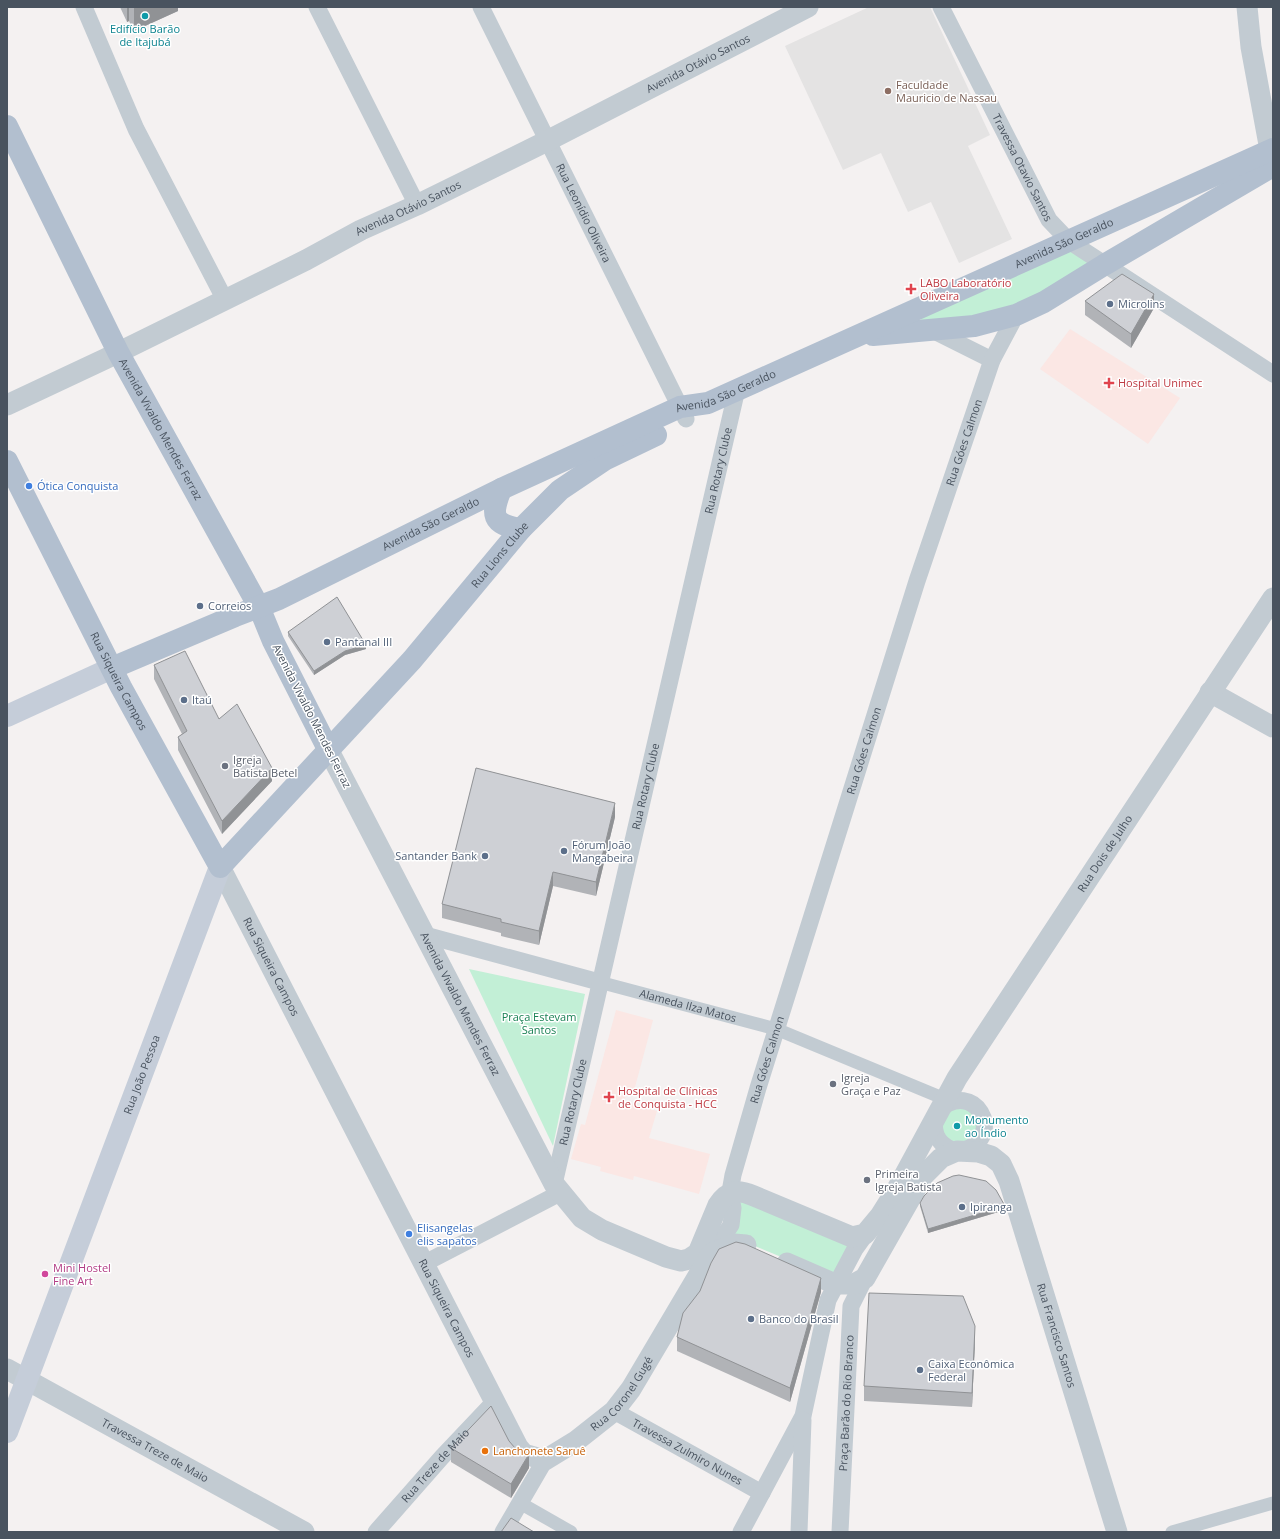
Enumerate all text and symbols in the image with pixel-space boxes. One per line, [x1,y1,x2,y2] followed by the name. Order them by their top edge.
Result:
[140,11,150,21] marker: Edifício Barão de Itajubá
[110,21,180,49] place label: Edifício Barão de Itajubá
[643,30,752,96] street label: Avenida Otávio Santos
[896,77,997,105] place label: Faculdade Mauricio de Nassau
[883,86,893,96] marker: Faculdade Mauricio de Nassau
[989,111,1056,224] street label: Travessa Otavio Santos
[553,161,615,265] street label: Rua Leonídio Oliveira
[352,177,463,239] street label: Avenida Otávio Santos
[1012,214,1116,271] street label: Avenida São Geraldo
[920,275,1012,303] place label: LABO Laboratório Oliveira
[905,283,917,295] marker: LABO Laboratório Oliveira
[1118,296,1165,311] place label: Microlins
[1105,299,1115,309] marker: Microlins
[116,355,206,503] street label: Avenida Vivaldo Mendes Ferraz
[672,365,778,415] street label: Avenida São Geraldo
[1118,375,1202,390] place label: Hospital Unimec
[1103,377,1115,389] marker: Hospital Unimec
[942,397,985,488] street label: Rua Góes Calmon
[701,426,735,515] street label: Rua Rotary Clube
[37,478,118,493] place label: Ótica Conquista
[24,481,34,491] marker: Ótica Conquista
[379,493,482,554] street label: Avenida São Geraldo
[467,518,531,591] street label: Rua Lions Clube
[208,598,251,613] place label: Correios
[195,601,205,611] marker: Correios
[87,629,151,733] street label: Rua Siqueira Campos
[335,634,392,649] place label: Pantanal III
[322,637,332,647] marker: Pantanal III
[270,641,355,790] street label: Avenida Vivaldo Mendes Ferraz
[192,692,212,707] place label: Itaú
[179,695,189,705] marker: Itaú
[843,705,884,796] street label: Rua Góes Calmon
[628,742,662,831] street label: Rua Rotary Clube
[233,752,297,780] place label: Igreja Batista Betel
[220,761,230,771] marker: Igreja Batista Betel
[1073,811,1136,895] street label: Rua Dois de Julho
[572,837,633,865] place label: Fórum João Mangabeira
[559,846,569,856] marker: Fórum João Mangabeira
[395,848,477,863] place label: Santander Bank
[480,851,490,861] marker: Santander Bank
[240,914,303,1018] street label: Rua Siqueira Campos
[417,929,504,1078] street label: Avenida Vivaldo Mendes Ferraz
[638,985,738,1025] street label: Alameda Ilza Matos
[502,1009,576,1037] park label: Praça Estevam Santos
[746,1014,787,1105] street label: Rua Góes Calmon
[119,1033,163,1116] street label: Rua João Pessoa
[555,1057,590,1147] street label: Rua Rotary Clube
[841,1070,901,1098] place label: Igreja Graça e Paz
[828,1079,838,1089] marker: Igreja Graça e Paz
[618,1083,718,1111] place label: Hospital de Clínicas de Conquista - HCC
[603,1091,615,1103] marker: Hospital de Clínicas de Conquista - HCC
[965,1112,1029,1140] place label: Monumento ao Índio
[952,1121,962,1131] marker: Monumento ao Índio
[875,1166,942,1194] place label: Primeira Igreja Batista
[862,1175,872,1185] marker: Primeira Igreja Batista
[970,1199,1012,1214] place label: Ipiranga
[957,1202,967,1212] marker: Ipiranga
[417,1220,477,1248] place label: Elisangelas elis sapatos
[404,1229,414,1239] marker: Elisangelas elis sapatos
[416,1256,479,1360] street label: Rua Siqueira Campos
[53,1260,111,1288] place label: Mini Hostel Fine Art
[40,1269,50,1279] marker: Mini Hostel Fine Art
[1034,1281,1080,1389] street label: Rua Francisco Santos
[759,1311,838,1326] place label: Banco do Brasil
[746,1314,756,1324] marker: Banco do Brasil
[835,1334,857,1472] street label: Praça Barão do Rio Branco
[587,1353,656,1434] street label: Rua Coronel Gugé
[928,1356,1014,1384] place label: Caixa Econômica Federal
[915,1365,925,1375] marker: Caixa Econômica Federal
[99,1414,212,1486] street label: Travessa Treze de Maio
[630,1415,746,1488] street label: Travessa Zulmiro Nunes
[398,1425,472,1505] street label: Rua Treze de Maio
[493,1443,586,1458] place label: Lanchonete Saruê
[480,1446,490,1456] marker: Lanchonete Saruê

